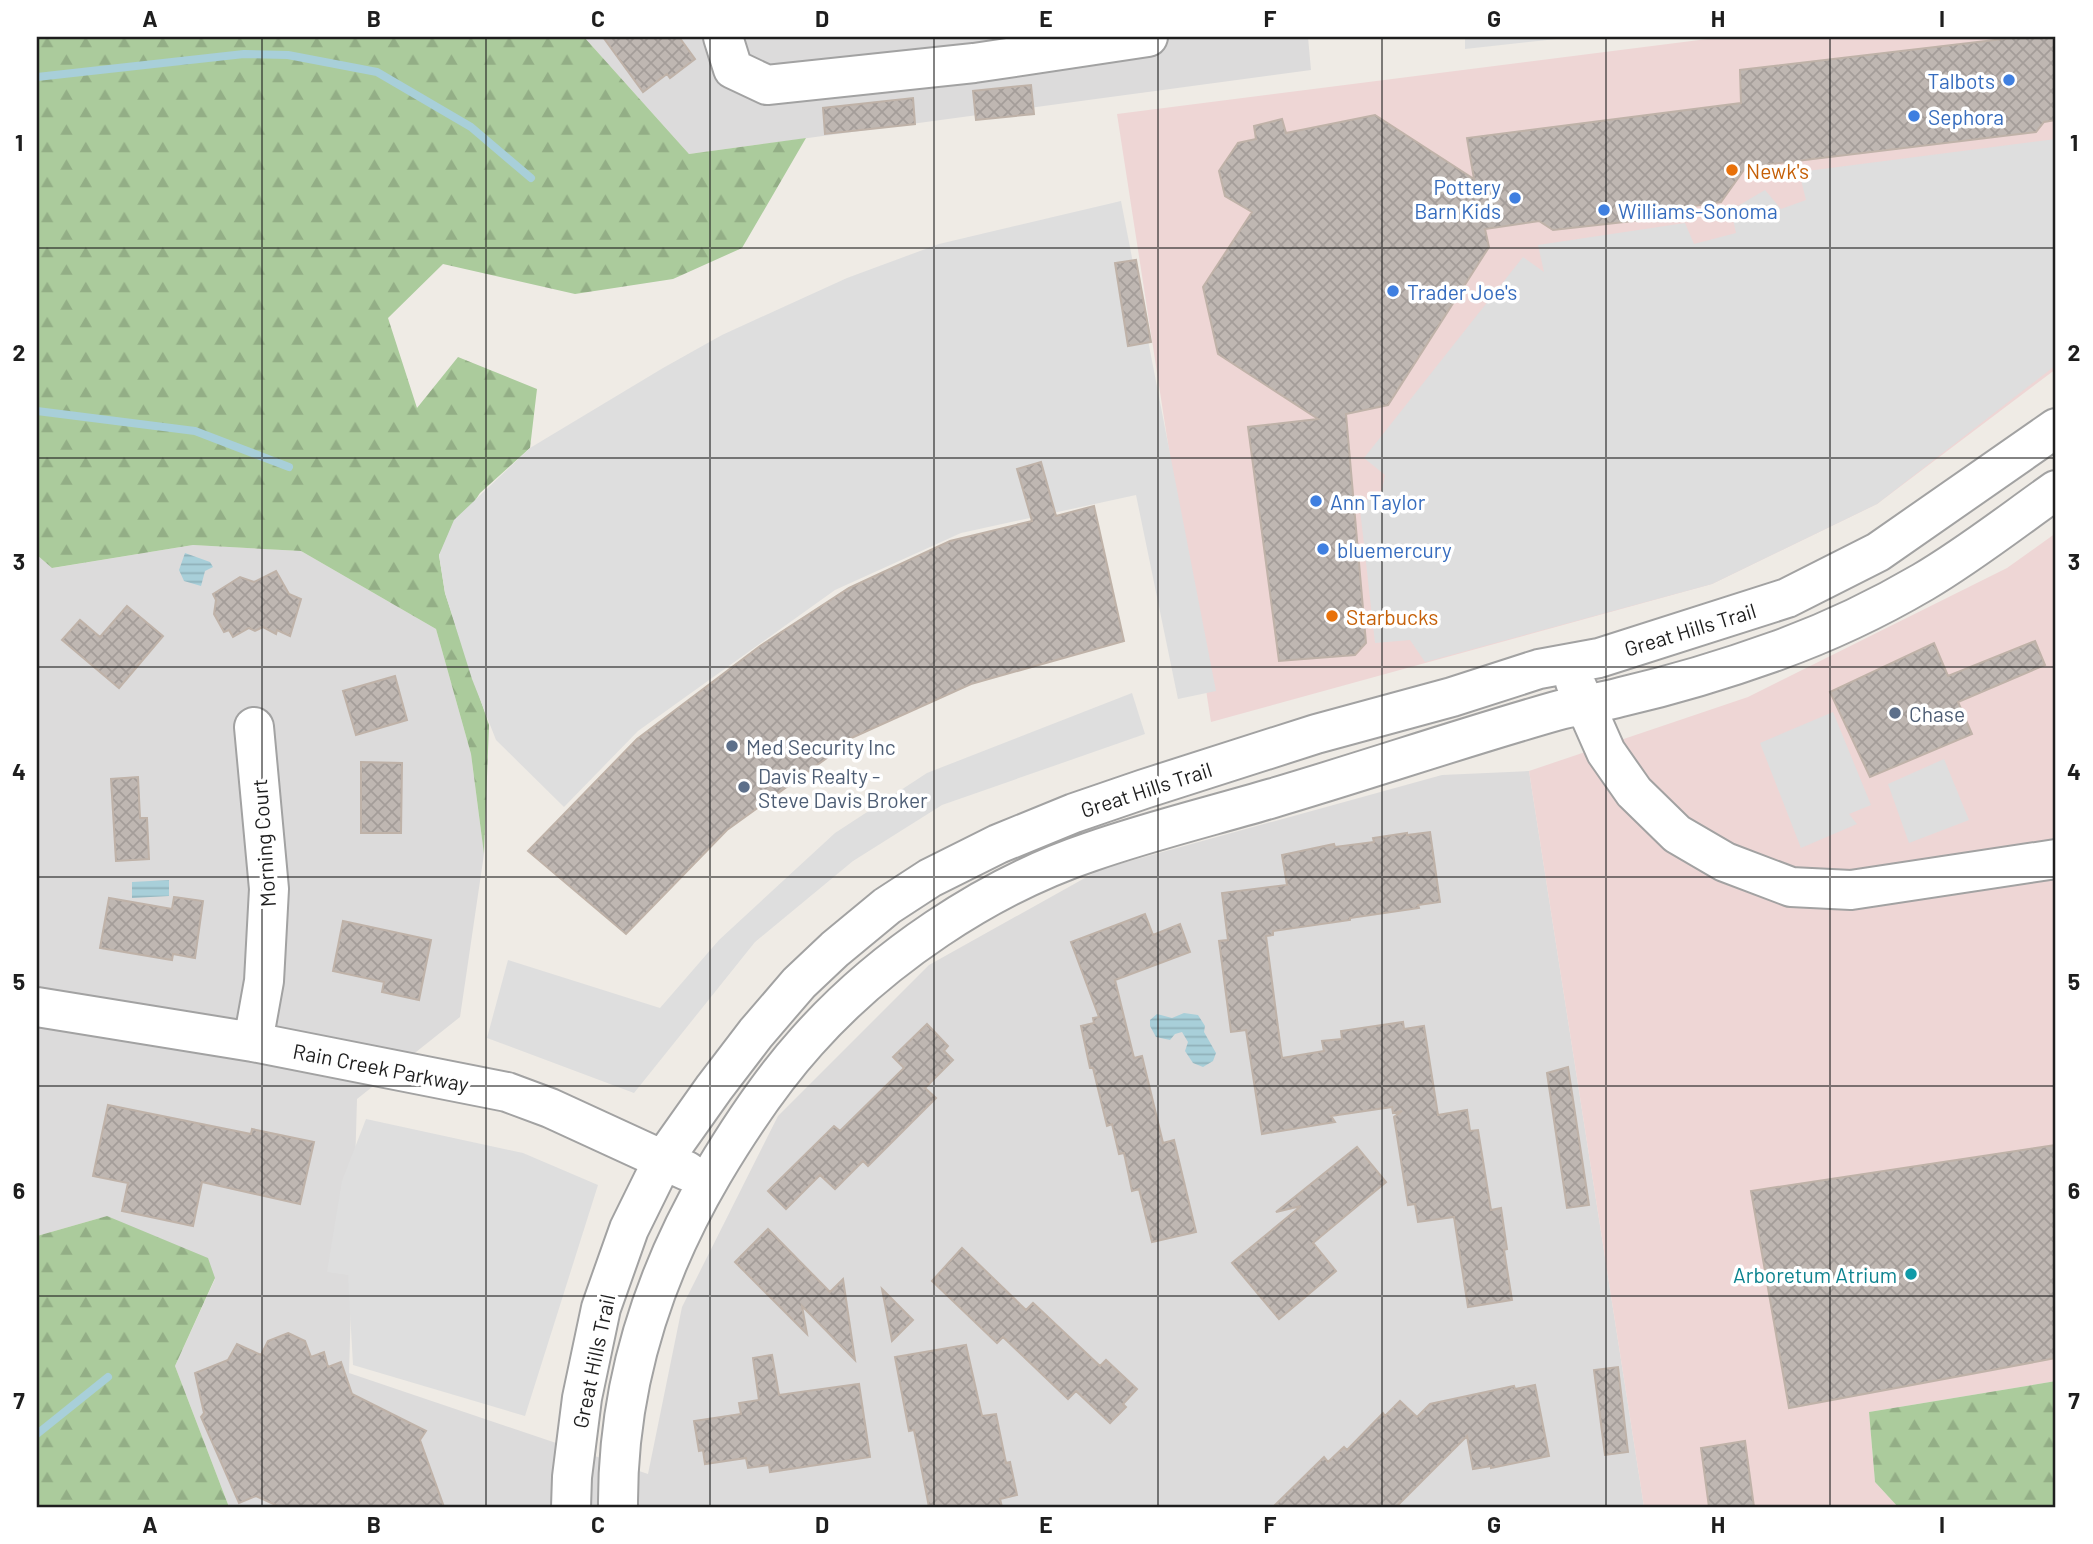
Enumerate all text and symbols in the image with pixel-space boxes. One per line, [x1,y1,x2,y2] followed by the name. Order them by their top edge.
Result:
[142,4,158,32] text: A
[367,4,381,32] text: B
[591,4,605,32] text: C
[815,4,829,32] text: D
[1039,4,1053,32] text: E
[1264,4,1277,32] text: F
[1487,4,1501,32] text: G
[1711,4,1725,32] text: H
[1939,4,1945,32] text: I
[1927,68,1995,93] place label: Talbots
[2001,72,2017,88] marker: Talbots
[1928,104,2004,129] place label: Sephora
[1906,108,1922,124] marker: Sephora
[15,128,23,156] text: 1
[2070,128,2078,156] text: 1
[1746,158,1809,183] place label: Newk's
[1724,162,1740,178] marker: Newk's
[1414,174,1501,223] place label: Pottery Barn Kids
[1507,190,1523,206] marker: Pottery Barn Kids
[1618,198,1778,223] place label: Williams-Sonoma
[1596,202,1612,218] marker: Williams-Sonoma
[1407,279,1517,304] place label: Trader Joe's
[1385,283,1401,299] marker: Trader Joe's
[13,338,25,366] text: 2
[2068,338,2080,366] text: 2
[1330,489,1426,514] place label: Ann Taylor
[1308,493,1324,509] marker: Ann Taylor
[1337,537,1452,562] place label: bluemercury
[1315,541,1331,557] marker: bluemercury
[13,547,25,575] text: 3
[2068,547,2080,575] text: 3
[1621,597,1759,661] street label: Great Hills Trail
[1346,604,1438,629] place label: Starbucks
[1324,608,1340,624] marker: Starbucks
[1909,701,1965,726] place label: Chase
[1887,705,1903,721] marker: Chase
[746,734,896,759] place label: Med Security Inc
[724,738,740,754] marker: Med Security Inc
[1077,756,1215,822] street label: Great Hills Trail
[12,757,26,785] text: 4
[2067,757,2081,785] text: 4
[758,763,928,812] place label: Davis Realty - Steve Davis Broker
[246,778,280,908] street label: Morning Court
[736,779,752,795] marker: Davis Realty - Steve Davis Broker
[13,967,25,995] text: 5
[2068,967,2080,995] text: 5
[291,1038,471,1096] street label: Rain Creek Parkway
[13,1176,25,1204] text: 6
[2068,1176,2080,1204] text: 6
[1733,1262,1897,1287] place label: Arboretum Atrium
[1903,1266,1919,1282] marker: Arboretum Atrium
[567,1292,619,1430] street label: Great Hills Trail
[13,1386,25,1414] text: 7
[2068,1386,2080,1414] text: 7
[142,1510,158,1538] text: A
[367,1510,381,1538] text: B
[591,1510,605,1538] text: C
[815,1510,829,1538] text: D
[1039,1510,1053,1538] text: E
[1264,1510,1277,1538] text: F
[1487,1510,1501,1538] text: G
[1711,1510,1725,1538] text: H
[1939,1510,1945,1538] text: I

